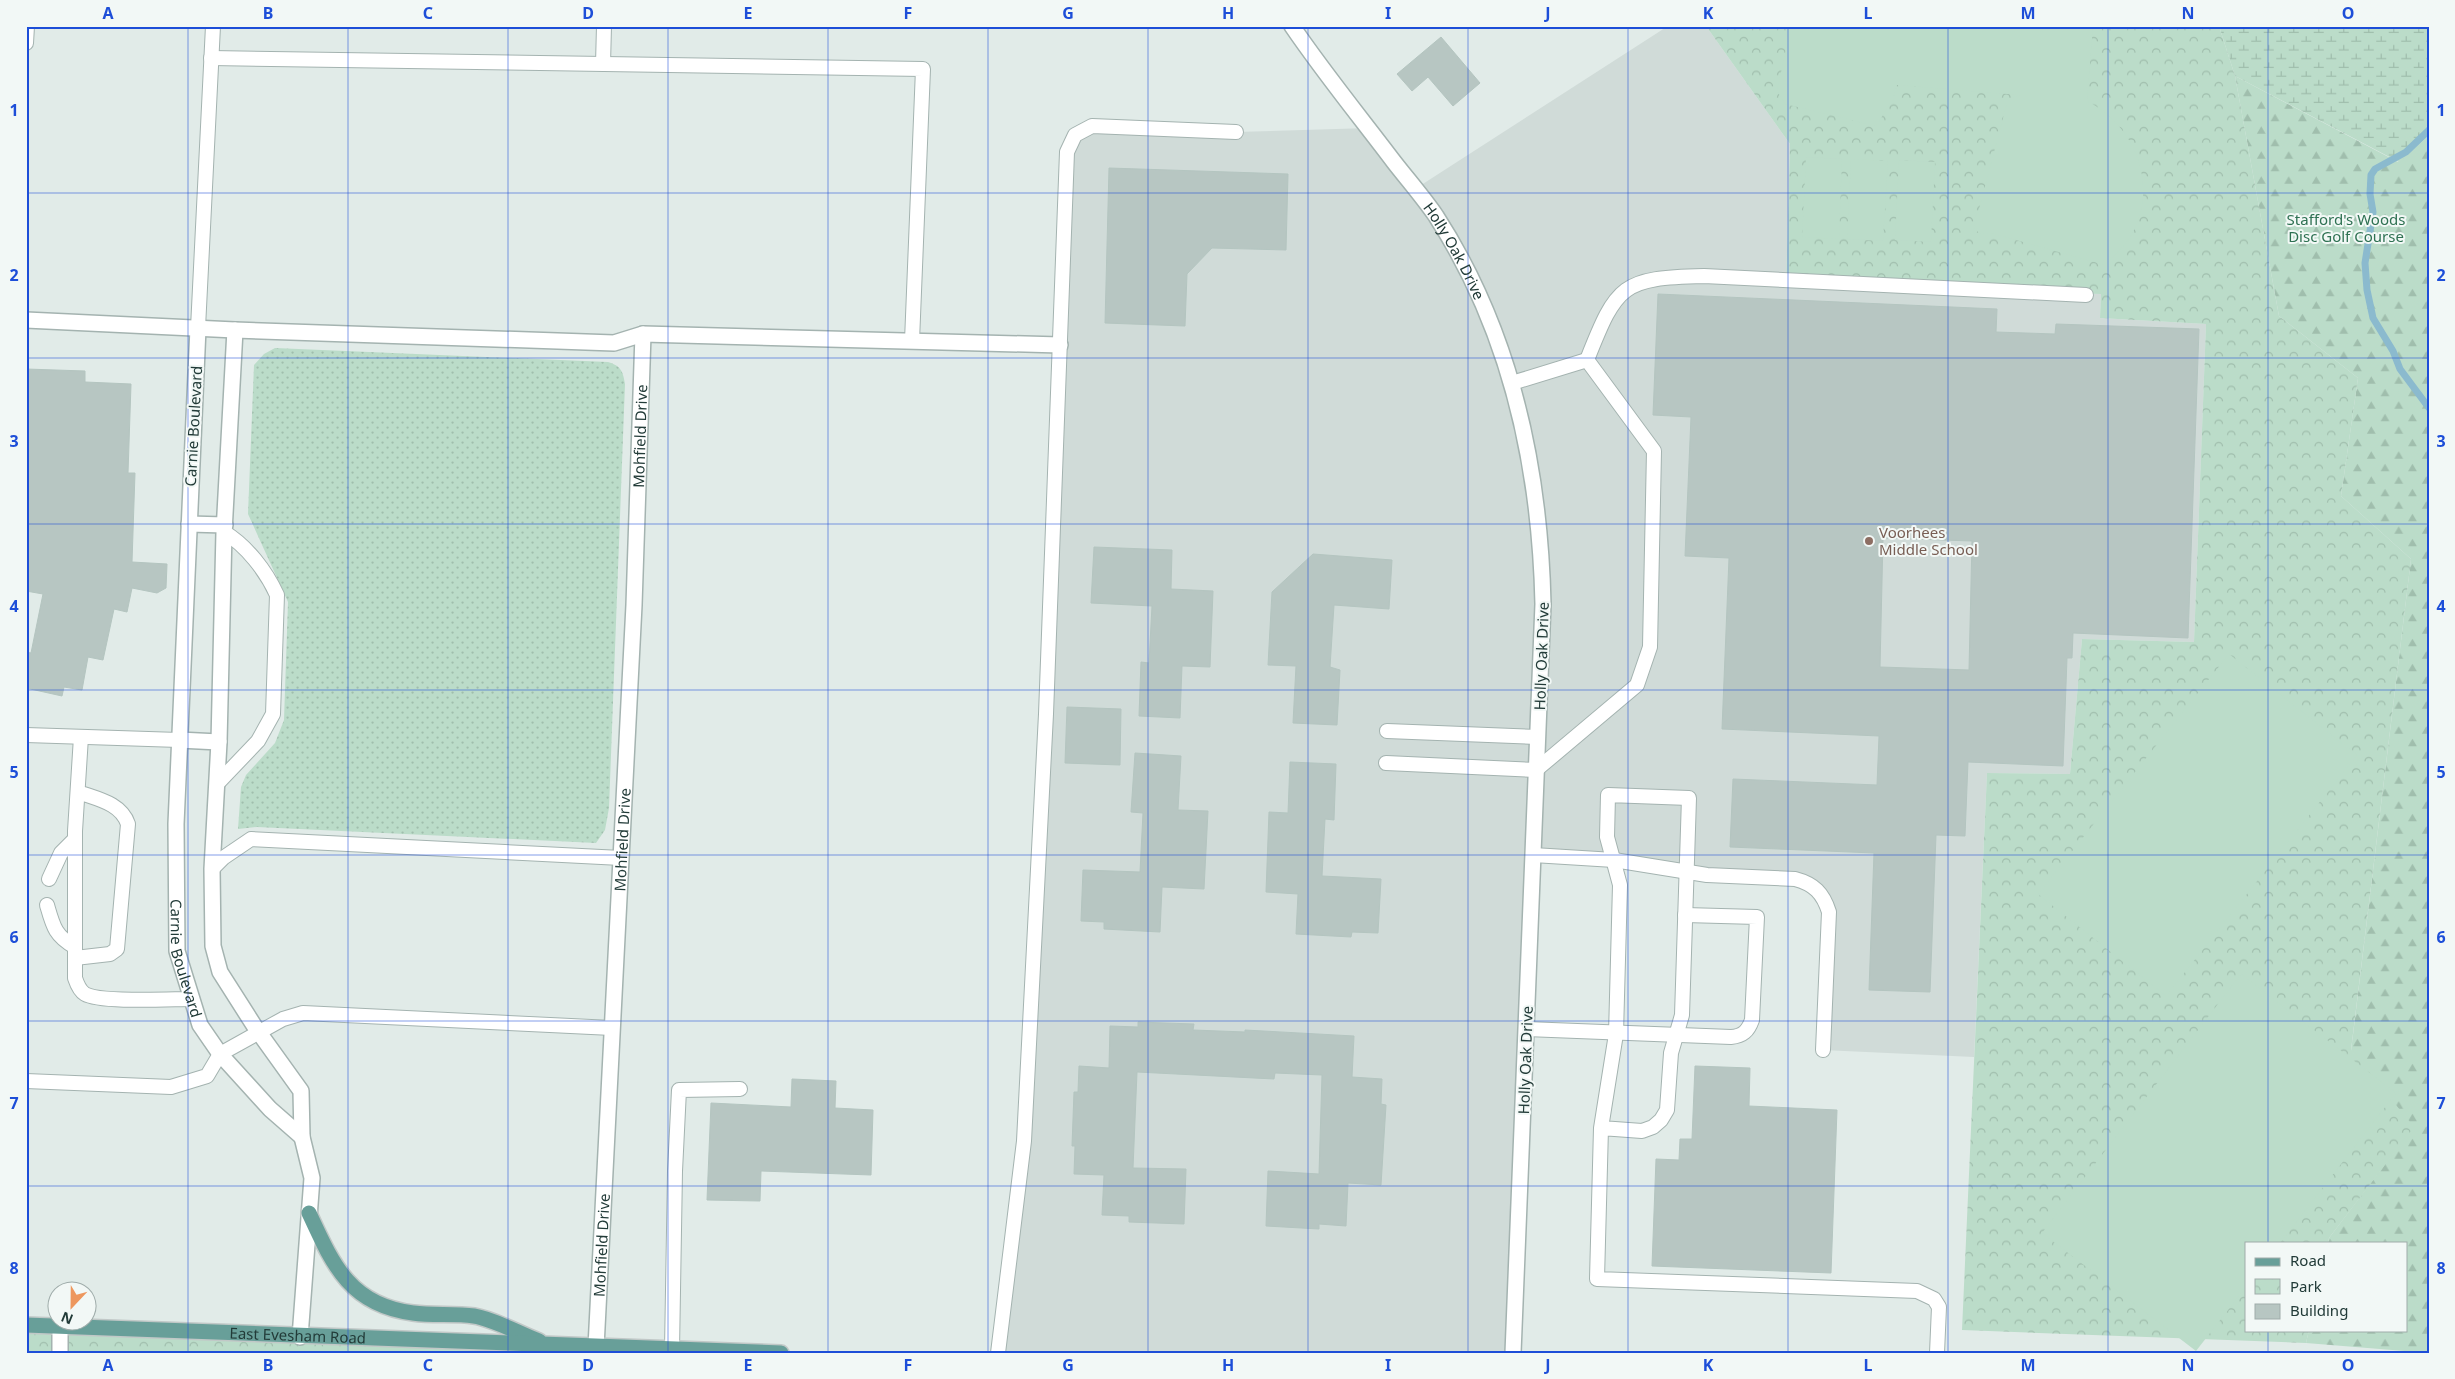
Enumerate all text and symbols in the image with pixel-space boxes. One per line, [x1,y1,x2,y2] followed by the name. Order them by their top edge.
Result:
[102,2,114,24] text: A
[263,2,273,24] text: B
[423,2,433,24] text: C
[582,2,594,24] text: D
[744,2,753,24] text: E
[904,2,912,24] text: F
[1062,2,1074,24] text: G
[1222,2,1234,24] text: H
[1385,2,1391,24] text: I
[1543,2,1551,24] text: J
[1703,2,1714,24] text: K
[1864,2,1873,24] text: L
[2020,2,2036,24] text: M
[2181,2,2195,24] text: N
[2342,2,2354,24] text: O
[9,99,19,121] text: 1
[2436,99,2446,121] text: 1
[1419,198,1490,303] street label: Holly Oak Drive
[2287,209,2405,246] park label: Stafford's Woods Disc Golf Course
[9,264,19,286] text: 2
[2436,264,2446,286] text: 2
[180,365,206,487] street label: Carnie Boulevard
[628,384,651,488] street label: Mohfield Drive
[9,430,19,452] text: 3
[2436,430,2446,452] text: 3
[1879,522,1978,559] place label: Voorhees Middle School
[1863,535,1875,547] marker: Voorhees Middle School
[9,595,19,617] text: 4
[2436,595,2446,617] text: 4
[1529,601,1553,711] street label: Holly Oak Drive
[9,761,19,783] text: 5
[2436,761,2446,783] text: 5
[609,787,635,892] street label: Mohfield Drive
[167,899,207,1020] street label: Carnie Boulevard
[9,926,19,948] text: 6
[2436,926,2446,948] text: 6
[1513,1005,1537,1115] street label: Holly Oak Drive
[9,1092,19,1114] text: 7
[2436,1092,2446,1114] text: 7
[589,1193,614,1297] street label: Mohfield Drive
[2245,1242,2408,1332] legend
[2290,1250,2326,1270] text: Road
[9,1257,19,1279] text: 8
[2436,1257,2446,1279] text: 8
[2290,1276,2322,1296] text: Park
[48,1282,98,1332] north arrow
[2290,1300,2348,1320] text: Building
[58,1308,76,1329] text: N
[229,1323,366,1348] street label: East Evesham Road
[102,1354,114,1376] text: A
[263,1354,273,1376] text: B
[423,1354,433,1376] text: C
[582,1354,594,1376] text: D
[744,1354,753,1376] text: E
[904,1354,912,1376] text: F
[1062,1354,1074,1376] text: G
[1222,1354,1234,1376] text: H
[1385,1354,1391,1376] text: I
[1543,1354,1551,1376] text: J
[1703,1354,1714,1376] text: K
[1864,1354,1873,1376] text: L
[2020,1354,2036,1376] text: M
[2181,1354,2195,1376] text: N
[2342,1354,2354,1376] text: O

